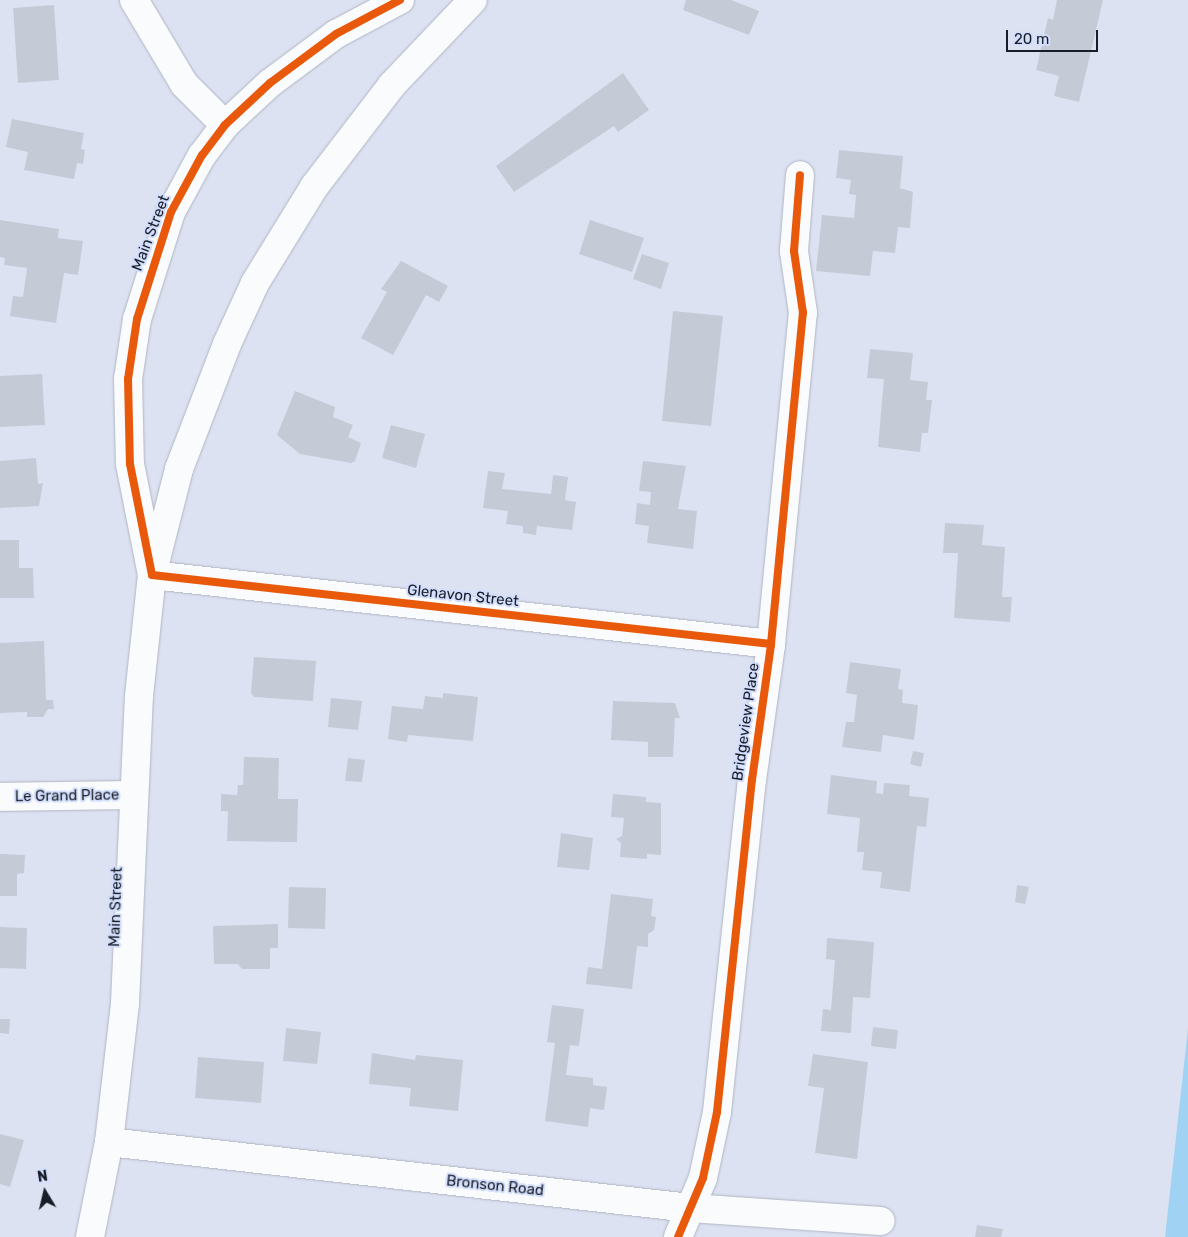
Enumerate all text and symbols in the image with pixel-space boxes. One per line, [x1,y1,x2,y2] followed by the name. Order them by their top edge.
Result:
[1008,20,1100,52] scale bar
[1014,30,1049,48] text: 20 m
[128,192,174,274] street label: Main Street
[406,581,520,611] street label: Glenavon Street
[729,662,763,782] street label: Bridgeview Place
[15,786,119,806] street label: Le Grand Place
[106,867,126,947] street label: Main Street
[20,1167,70,1217] north arrow
[36,1168,49,1186] text: N
[445,1172,545,1200] street label: Bronson Road

